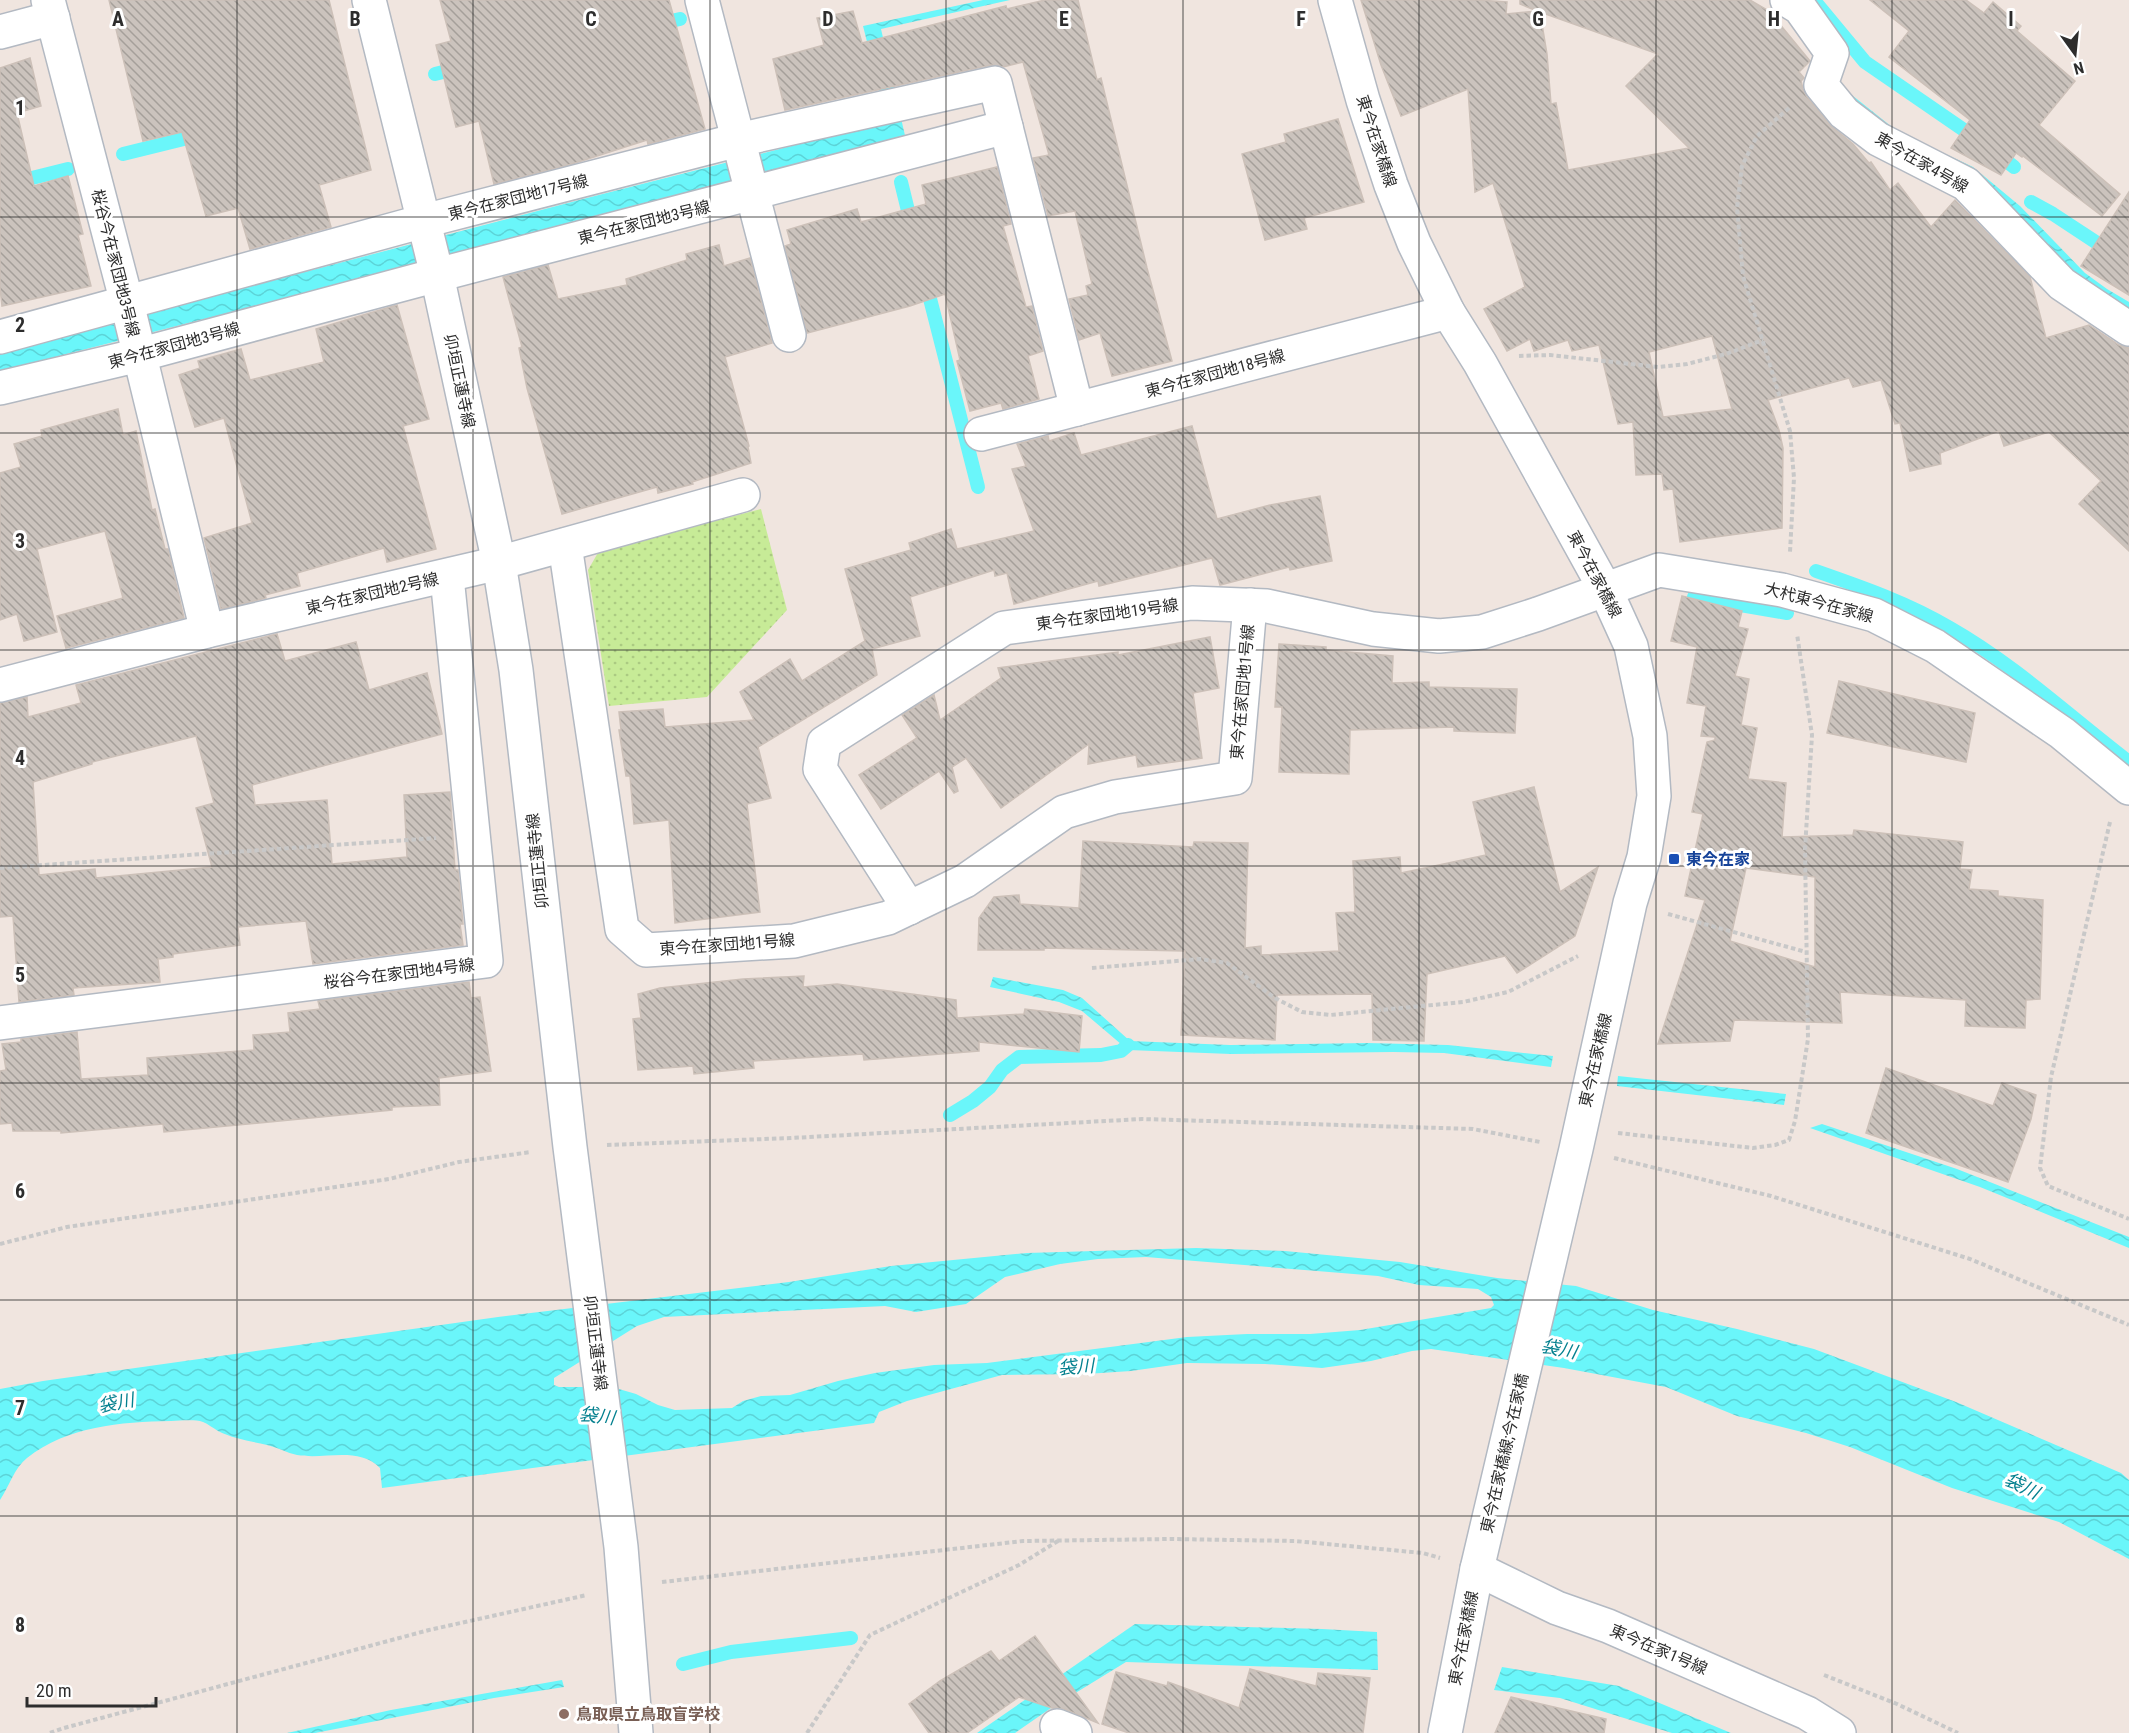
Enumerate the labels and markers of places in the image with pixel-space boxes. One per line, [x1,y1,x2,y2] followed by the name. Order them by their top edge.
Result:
[1686,850,1750,869] place label: 東今在家
[1667,852,1681,866] marker: 東今在家
[576,1705,720,1724] place label: 鳥取県立鳥取盲学校
[557,1707,571,1721] marker: 鳥取県立鳥取盲学校

